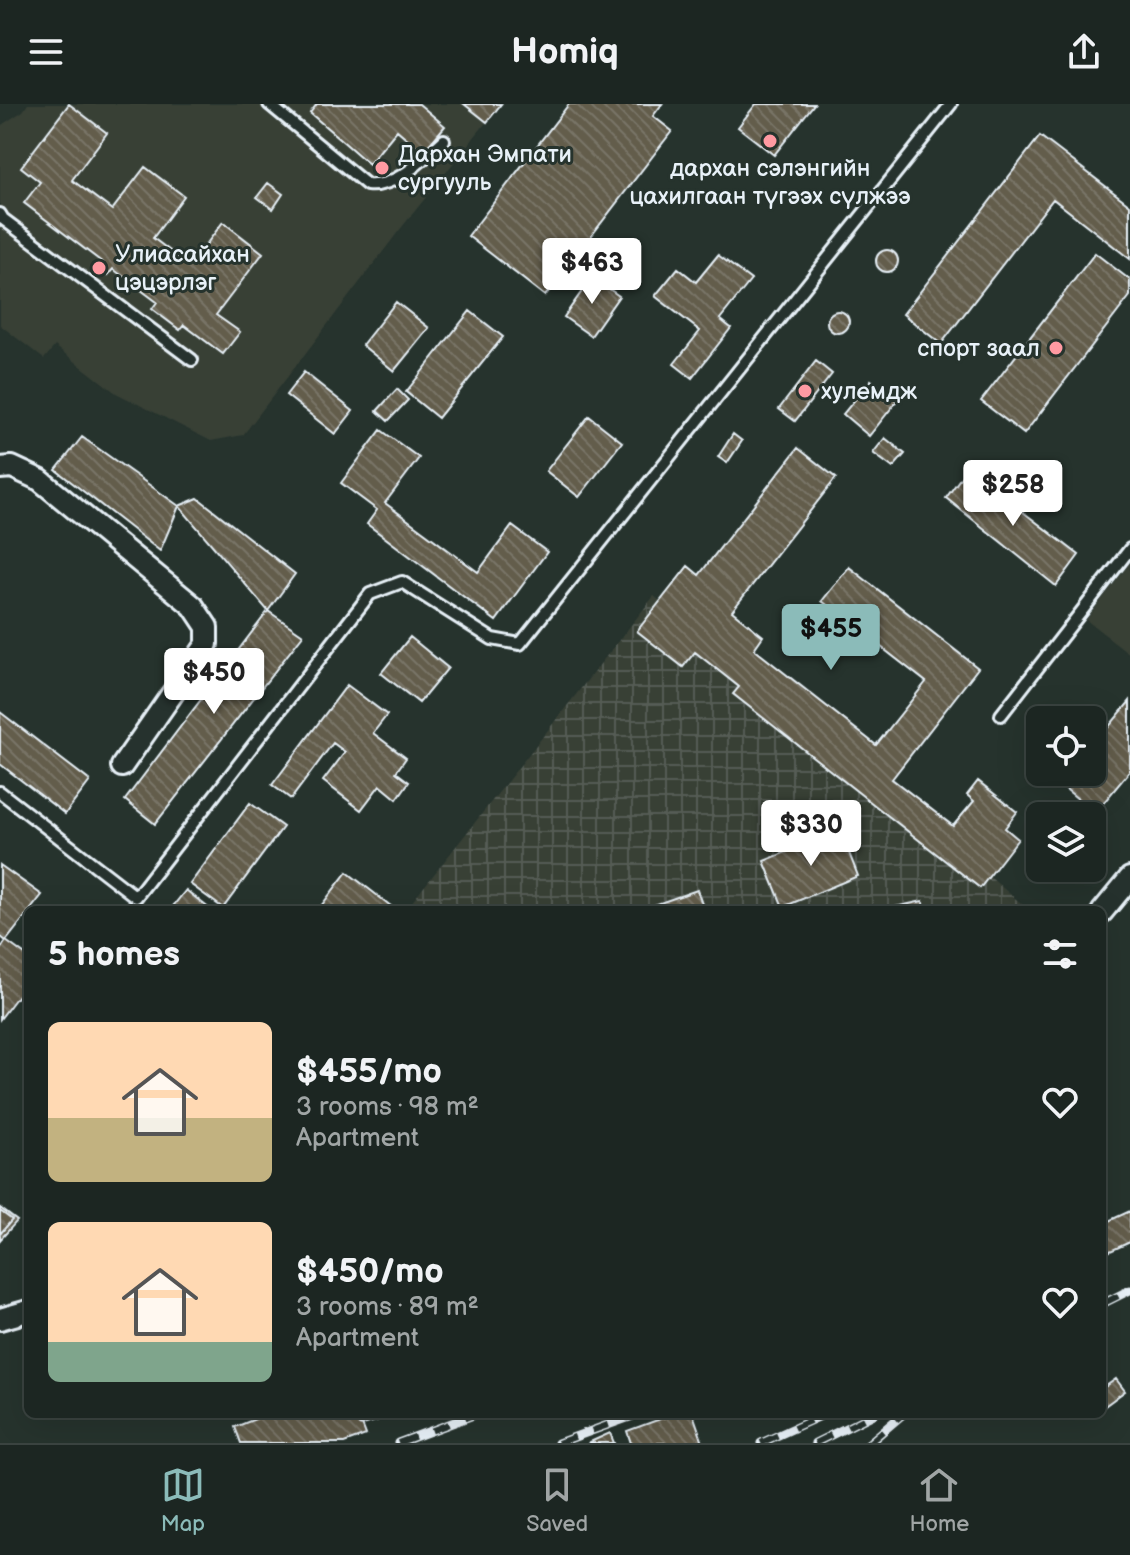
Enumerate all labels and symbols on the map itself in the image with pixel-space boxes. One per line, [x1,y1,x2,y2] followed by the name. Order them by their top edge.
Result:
[761,132,779,150] marker: дархан сэлэнгийн цахилгаан түгээх сүлжээ
[398,140,572,197] place label: Дархан Эмпати сургууль
[629,154,911,211] place label: дархан сэлэнгийн цахилгаан түгээх сүлжээ
[373,159,391,177] marker: Дархан Эмпати сургууль
[545,238,639,306] pin: $463
[115,240,250,297] place label: Улиасайхан цэцэрлэг
[90,259,108,277] marker: Улиасайхан цэцэрлэг
[918,334,1040,363] place label: спорт заал
[1047,339,1065,357] marker: спорт заал
[821,377,917,406] place label: хулемдж
[796,382,814,400] marker: хулемдж
[966,460,1060,528] pin: $258
[784,604,878,672] pin: $455
[167,648,261,716] pin: $450
[764,800,858,868] pin: $330

